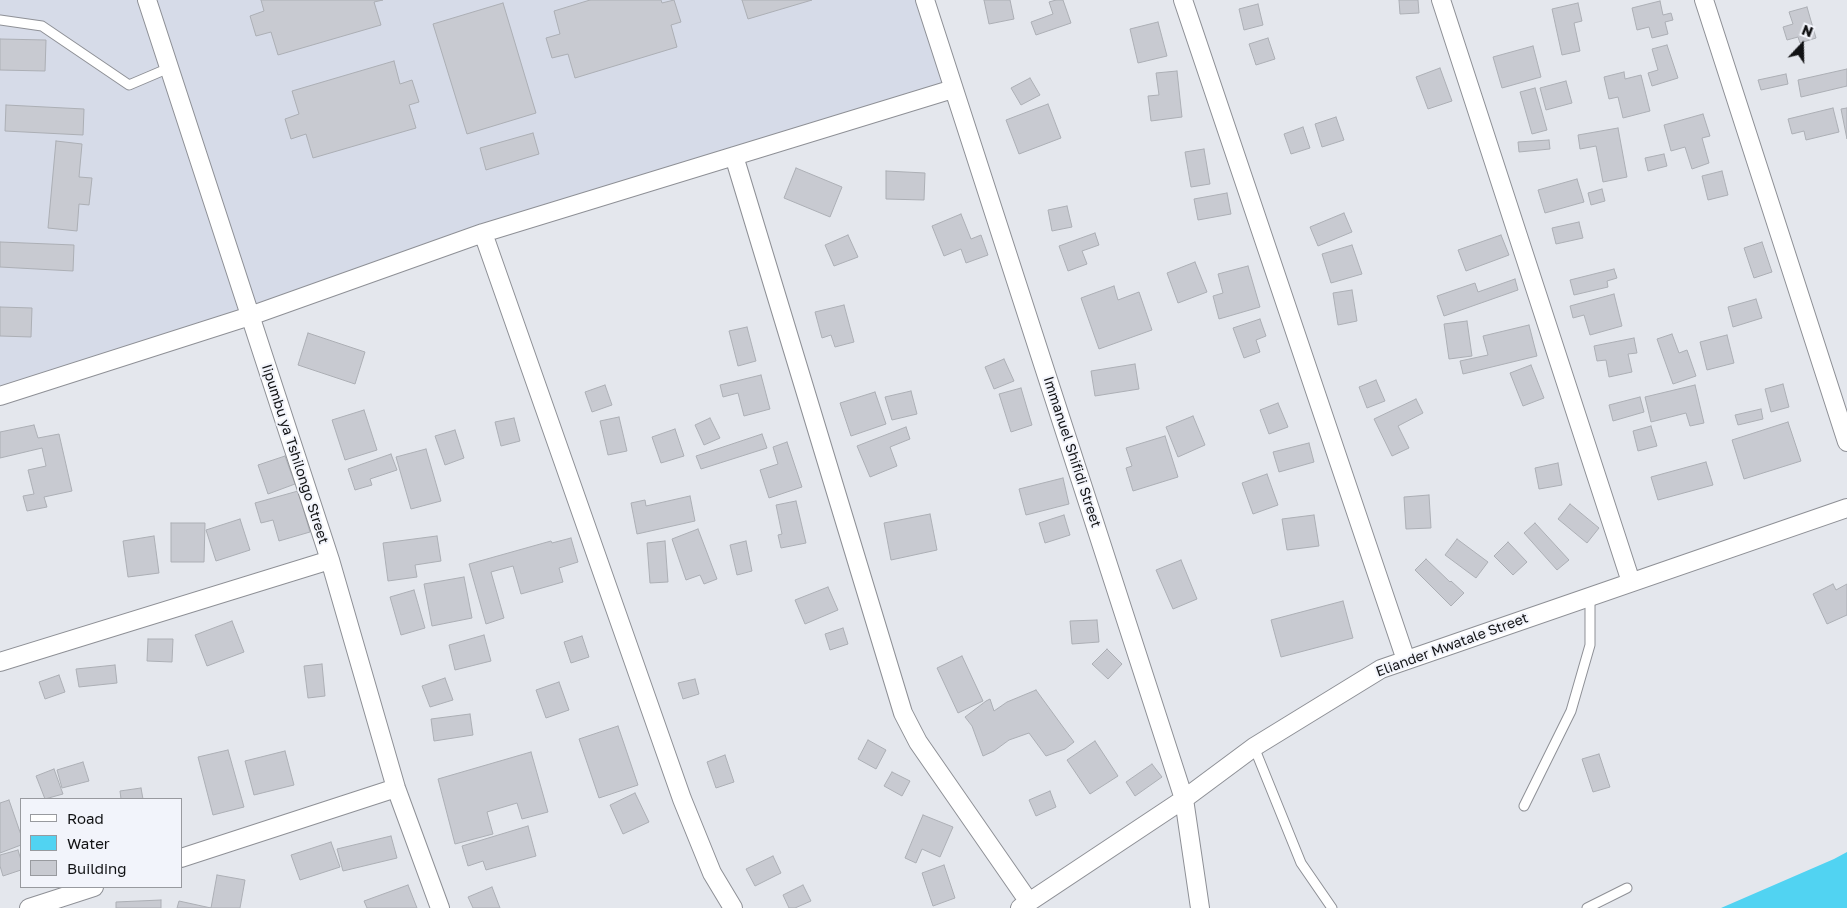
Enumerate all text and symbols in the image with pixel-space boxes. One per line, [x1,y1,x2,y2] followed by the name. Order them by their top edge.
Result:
[1777,20,1827,70] north arrow
[1800,21,1816,40] text: N
[258,362,332,546] street label: Iipumbu ya Tshilongo Street
[1040,374,1104,530] street label: Immanuel Shifidi Street
[1374,610,1530,680] street label: Eliander Mwatale Street
[20,798,182,888] legend
[67,809,104,827] text: Road
[67,834,110,852] text: Water
[67,859,127,877] text: Building

